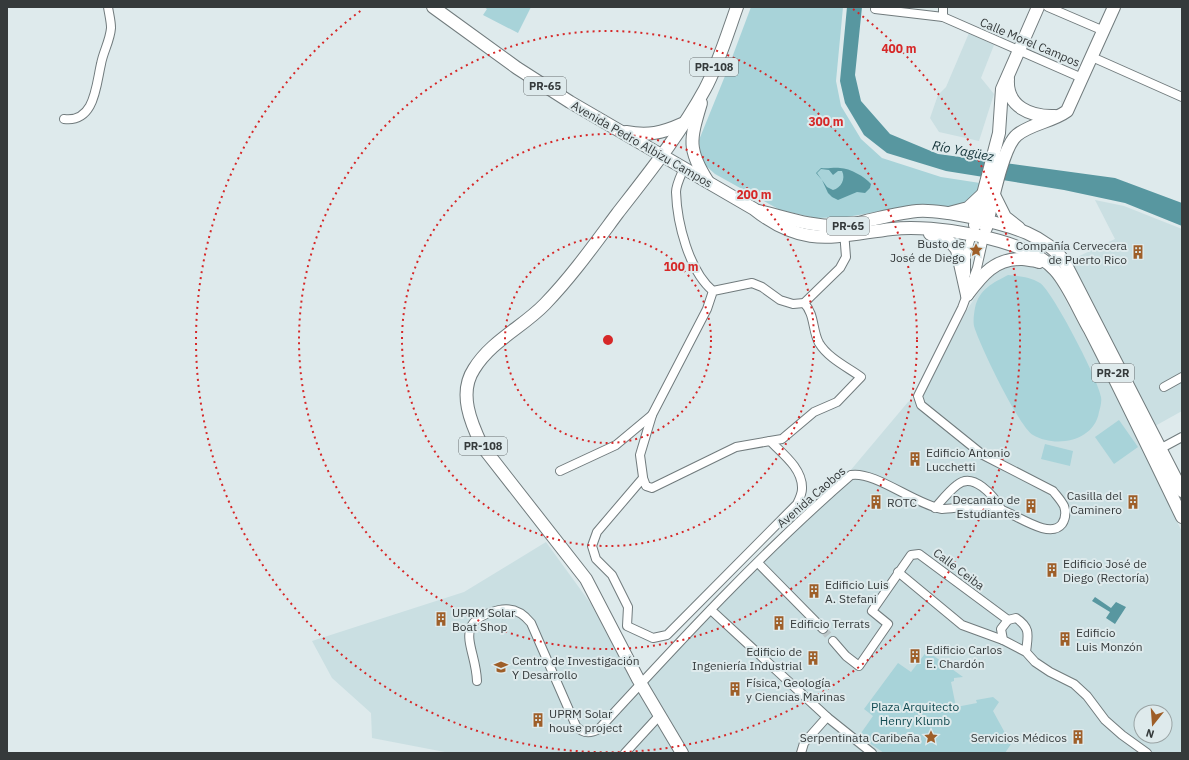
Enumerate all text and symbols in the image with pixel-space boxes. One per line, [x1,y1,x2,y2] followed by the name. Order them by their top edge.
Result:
[978,14,1082,70] street label: Calle Morel Campos
[881,41,917,56] text: 400 m
[690,58,738,76] road number: PR-108
[524,77,566,95] road number: PR-65
[569,97,715,191] street label: Avenida Pedro Albizu Campos
[808,114,844,129] text: 300 m
[931,137,995,165] water label: Río Yagüez
[736,187,772,202] text: 200 m
[827,217,869,235] road number: PR-65
[890,236,965,265] place label: Busto de José de Diego
[1016,238,1128,267] place label: Compañía Cervecera de Puerto Rico
[968,242,984,258] place icon: Busto de José de Diego
[1130,244,1146,260] building icon: Compañía Cervecera de Puerto Rico
[663,259,699,274] text: 100 m
[601,333,615,347] centre of rings
[1092,364,1134,382] road number: PR-2R
[459,437,507,455] road number: PR-108
[926,445,1010,474] place label: Edificio Antonio Lucchetti
[907,451,923,467] building icon: Edificio Antonio Lucchetti
[774,463,848,531] street label: Avenida Caobos
[1067,488,1122,517] place label: Casilla del Caminero
[952,492,1020,521] place label: Decanato de Estudiantes
[868,494,884,510] building icon: ROTC
[1125,494,1141,510] building icon: Casilla del Caminero
[887,495,917,510] place label: ROTC
[1023,498,1039,514] building icon: Decanato de Estudiantes
[930,545,988,593] street label: Calle Ceiba
[1063,556,1149,585] place label: Edificio José de Diego (Rectoría)
[1044,562,1060,578] building icon: Edificio José de Diego (Rectoría)
[825,577,889,606] place label: Edificio Luis A. Stefani
[806,583,822,599] building icon: Edificio Luis A. Stefani
[452,605,516,634] place label: UPRM Solar Boat Shop
[433,611,449,627] building icon: UPRM Solar Boat Shop
[771,615,787,631] building icon: Edificio Terrats
[790,616,870,631] place label: Edificio Terrats
[1076,625,1143,654] place label: Edificio Luis Monzón
[1057,631,1073,647] building icon: Edificio Luis Monzón
[926,642,1002,671] place label: Edificio Carlos E. Chardón
[692,644,802,673] place label: Edificio de Ingeniería Industrial
[907,648,923,664] building icon: Edificio Carlos E. Chardón
[805,650,821,666] building icon: Edificio de Ingeniería Industrial
[512,653,640,682] place label: Centro de Investigación Y Desarrollo
[493,659,509,675] school or university icon: Centro de Investigación Y Desarrollo
[746,675,846,704] place label: Física, Geología y Ciencias Marinas
[727,681,743,697] building icon: Física, Geología y Ciencias Marinas
[871,699,959,728] park label: Plaza Arquitecto Henry Klumb
[1133,704,1173,744] north arrow
[549,706,622,735] place label: UPRM Solar house project
[530,712,546,728] building icon: UPRM Solar house project
[1144,726,1156,741] text: N
[923,729,939,745] place icon: Serpentinata Caribeña
[1070,729,1086,745] building icon: Servicios Médicos
[800,730,921,745] place label: Serpentinata Caribeña
[971,730,1067,745] place label: Servicios Médicos

